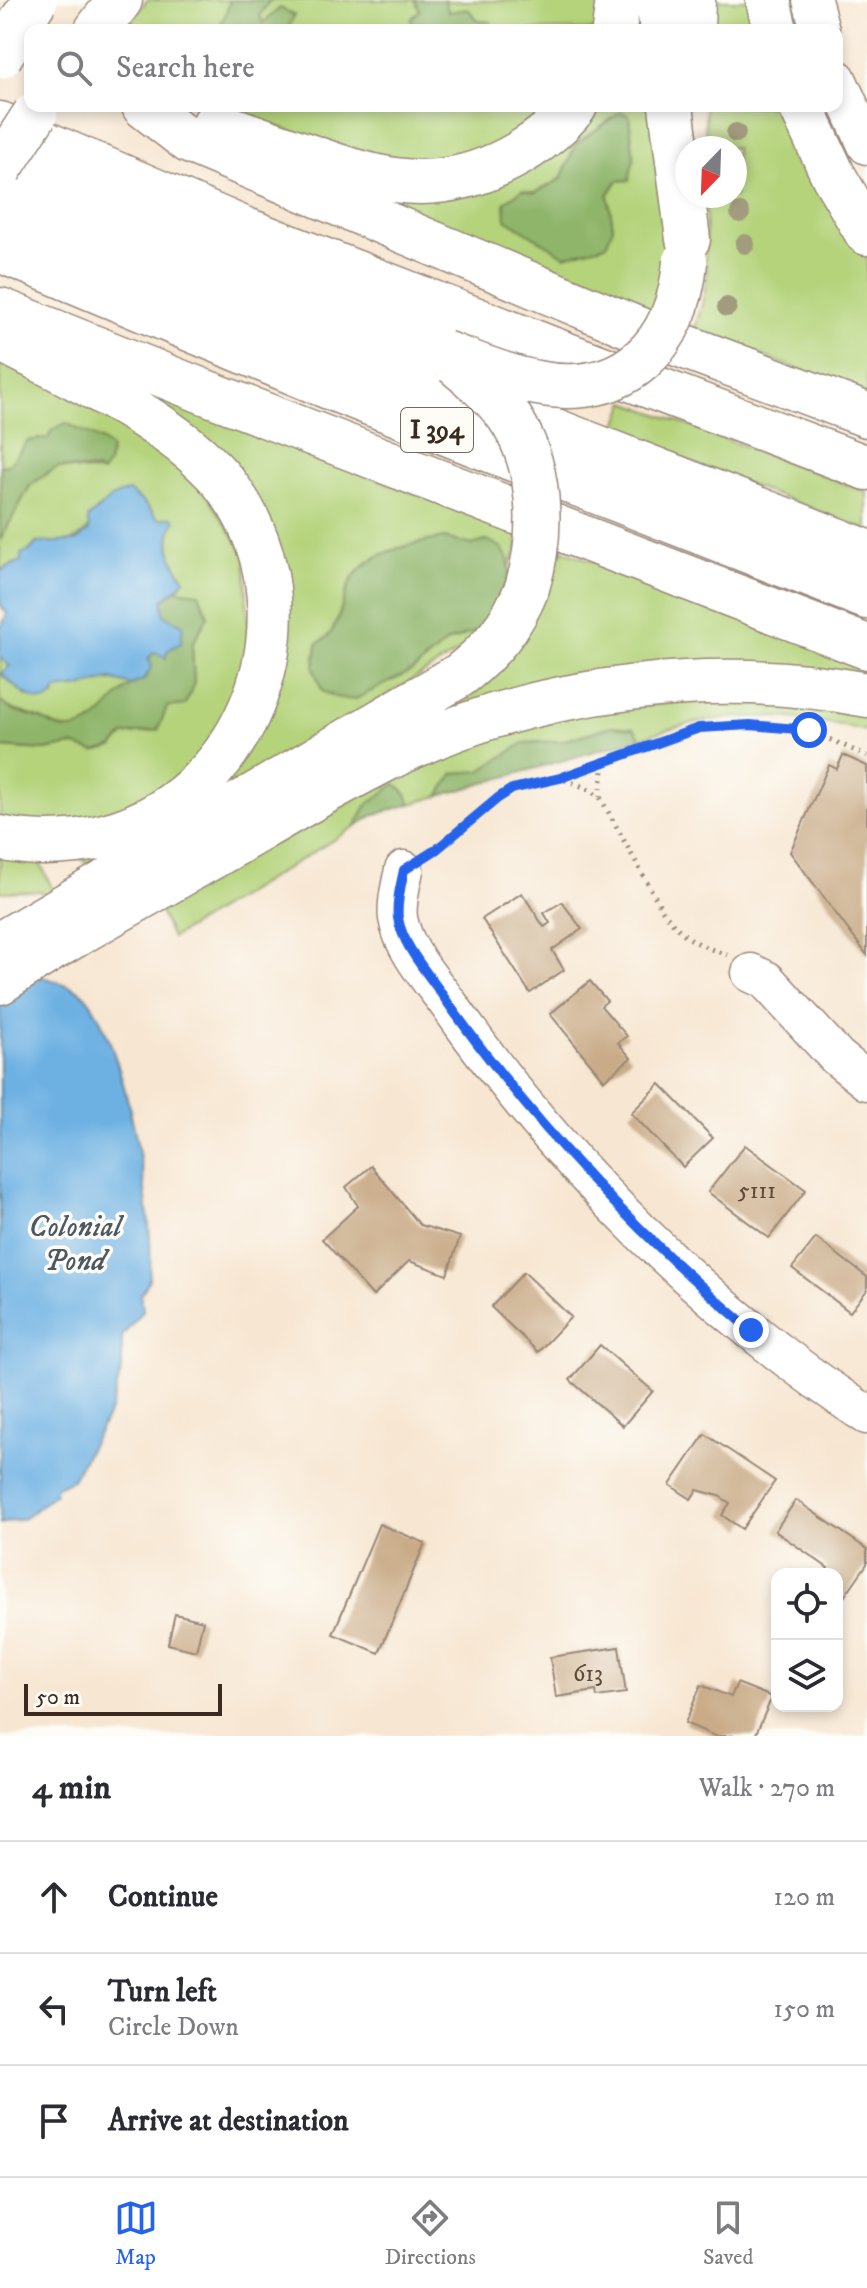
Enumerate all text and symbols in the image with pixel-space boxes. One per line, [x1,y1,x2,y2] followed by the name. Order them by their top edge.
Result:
[24,24,843,112] search box
[52,46,96,90] icon: search
[116,50,255,87] text: Search here
[675,136,747,208] north arrow
[401,408,473,452] road number: I 394
[791,712,827,748] route start
[738,1176,776,1206] house number: 5111
[29,1209,125,1280] water label: Colonial Pond
[733,1312,769,1348] route end
[771,1568,843,1712] map controls
[771,1568,843,1640] button: locate
[771,1640,843,1712] button: layers
[573,1659,603,1689] house number: 613
[24,1680,222,1716] scale bar
[36,1684,80,1711] text: 50 m
[32,1767,111,1809] text: 4 min
[699,1772,835,1805] text: Walk · 270 m
[32,1875,76,1919] icon: ahead
[108,1879,218,1916] text: Continue
[774,1881,835,1914] text: 120 m
[108,1974,217,2011] text: Turn left
[32,1987,76,2031] icon: left
[774,1993,835,2026] text: 150 m
[108,2011,239,2044] text: Circle Down
[32,2099,76,2143] icon: arrive
[108,2103,349,2140] text: Arrive at destination
[114,2196,158,2271] tab: Map
[385,2196,476,2271] tab: Directions
[703,2196,753,2271] tab: Saved

